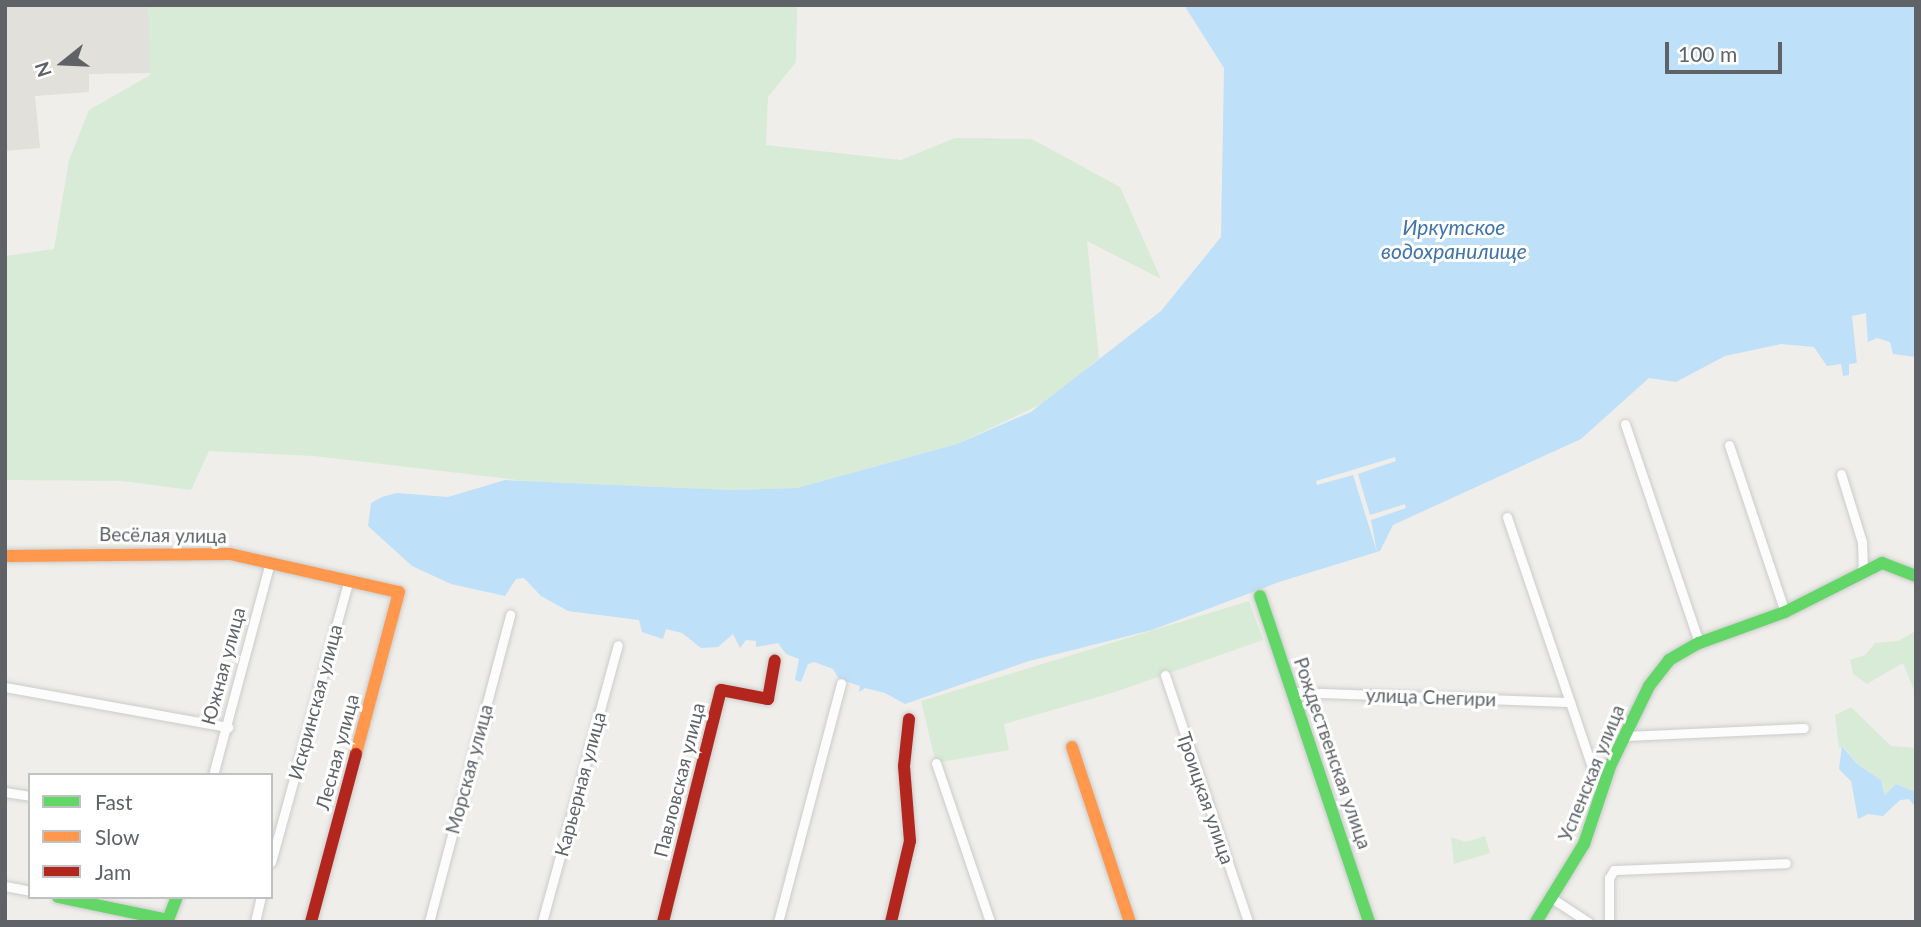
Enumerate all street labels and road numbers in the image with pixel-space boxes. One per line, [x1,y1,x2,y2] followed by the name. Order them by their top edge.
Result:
[99,522,227,548] street label: Весёлая улица
[196,605,250,727] street label: Южная улица
[283,622,347,782] street label: Искринская улица
[1289,654,1377,852] street label: Рождественская улица
[1365,683,1497,711] street label: улица Снегири
[311,692,363,812] street label: Лесная улица
[649,700,709,860] street label: Павловская улица
[1553,701,1629,845] street label: Успенская улица
[441,702,497,836] street label: Морская улица
[550,709,610,859] street label: Карьерная улица
[1173,729,1239,867] street label: Троицкая улица

